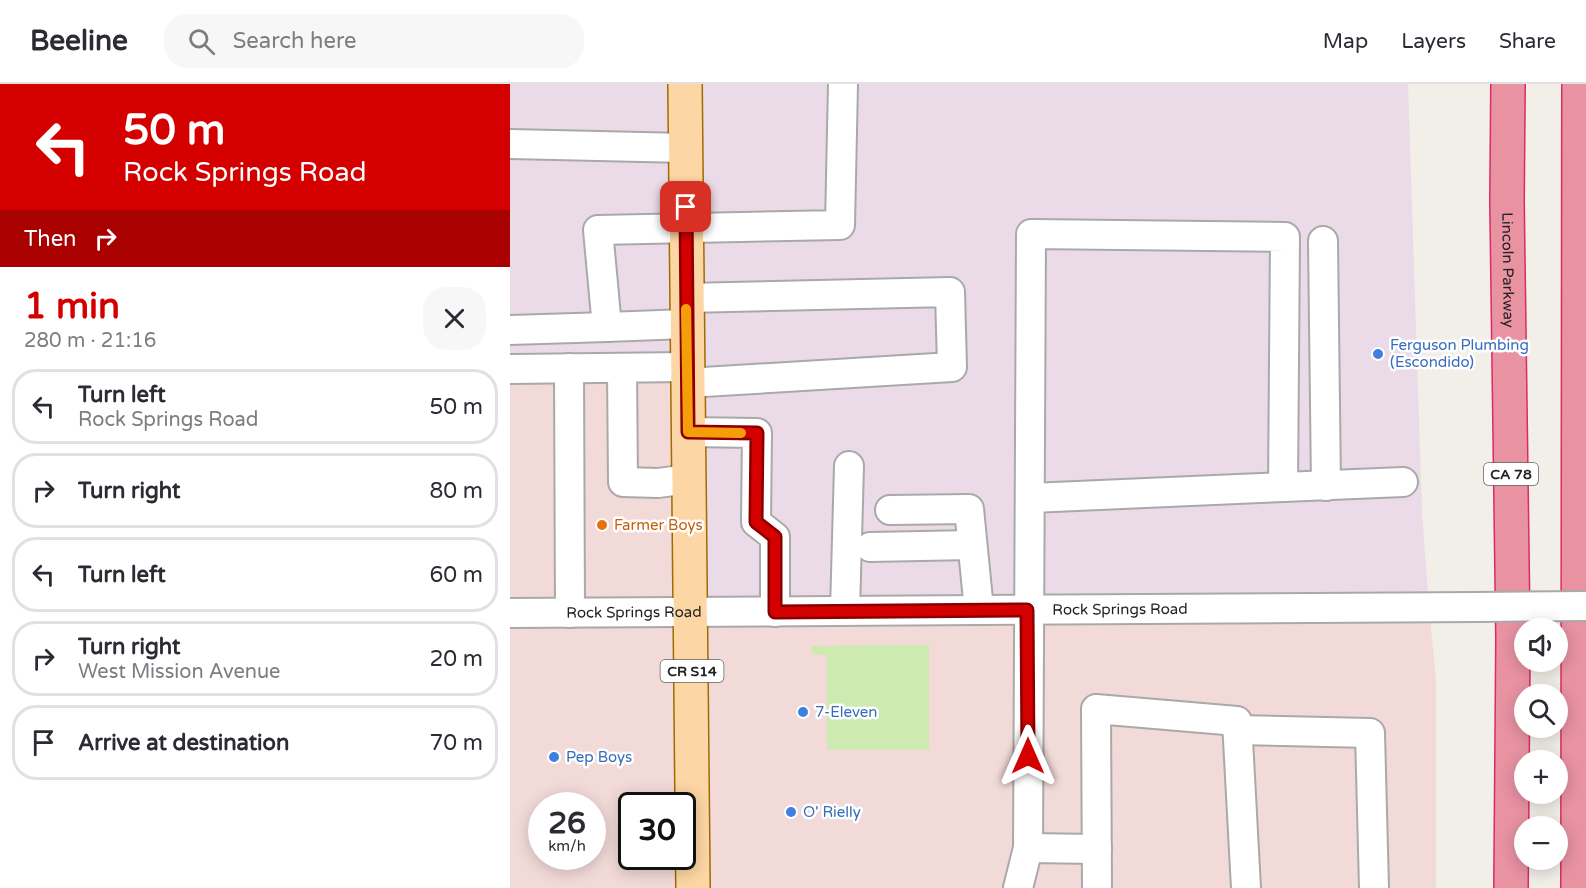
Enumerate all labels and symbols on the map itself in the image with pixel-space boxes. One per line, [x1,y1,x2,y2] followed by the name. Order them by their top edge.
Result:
[660,181,711,232] pin
[1498,212,1518,328] street label: Lincoln Parkway
[1390,336,1529,371] place label: Ferguson Plumbing (Escondido)
[1371,347,1385,361] marker: Ferguson Plumbing (Escondido)
[1484,463,1538,485] road number: CA 78
[614,516,703,534] place label: Farmer Boys
[595,518,609,532] marker: Farmer Boys
[1052,600,1188,619] street label: Rock Springs Road
[566,603,702,622] street label: Rock Springs Road
[660,660,723,682] road number: CR S14
[815,703,877,721] place label: 7-Eleven
[796,705,810,719] marker: 7-Eleven
[996,724,1060,788] position arrow
[566,748,632,766] place label: Pep Boys
[547,750,561,764] marker: Pep Boys
[618,792,696,870] speed limit sign: 30
[803,803,861,821] place label: O' Rielly
[784,805,798,819] marker: O' Rielly

